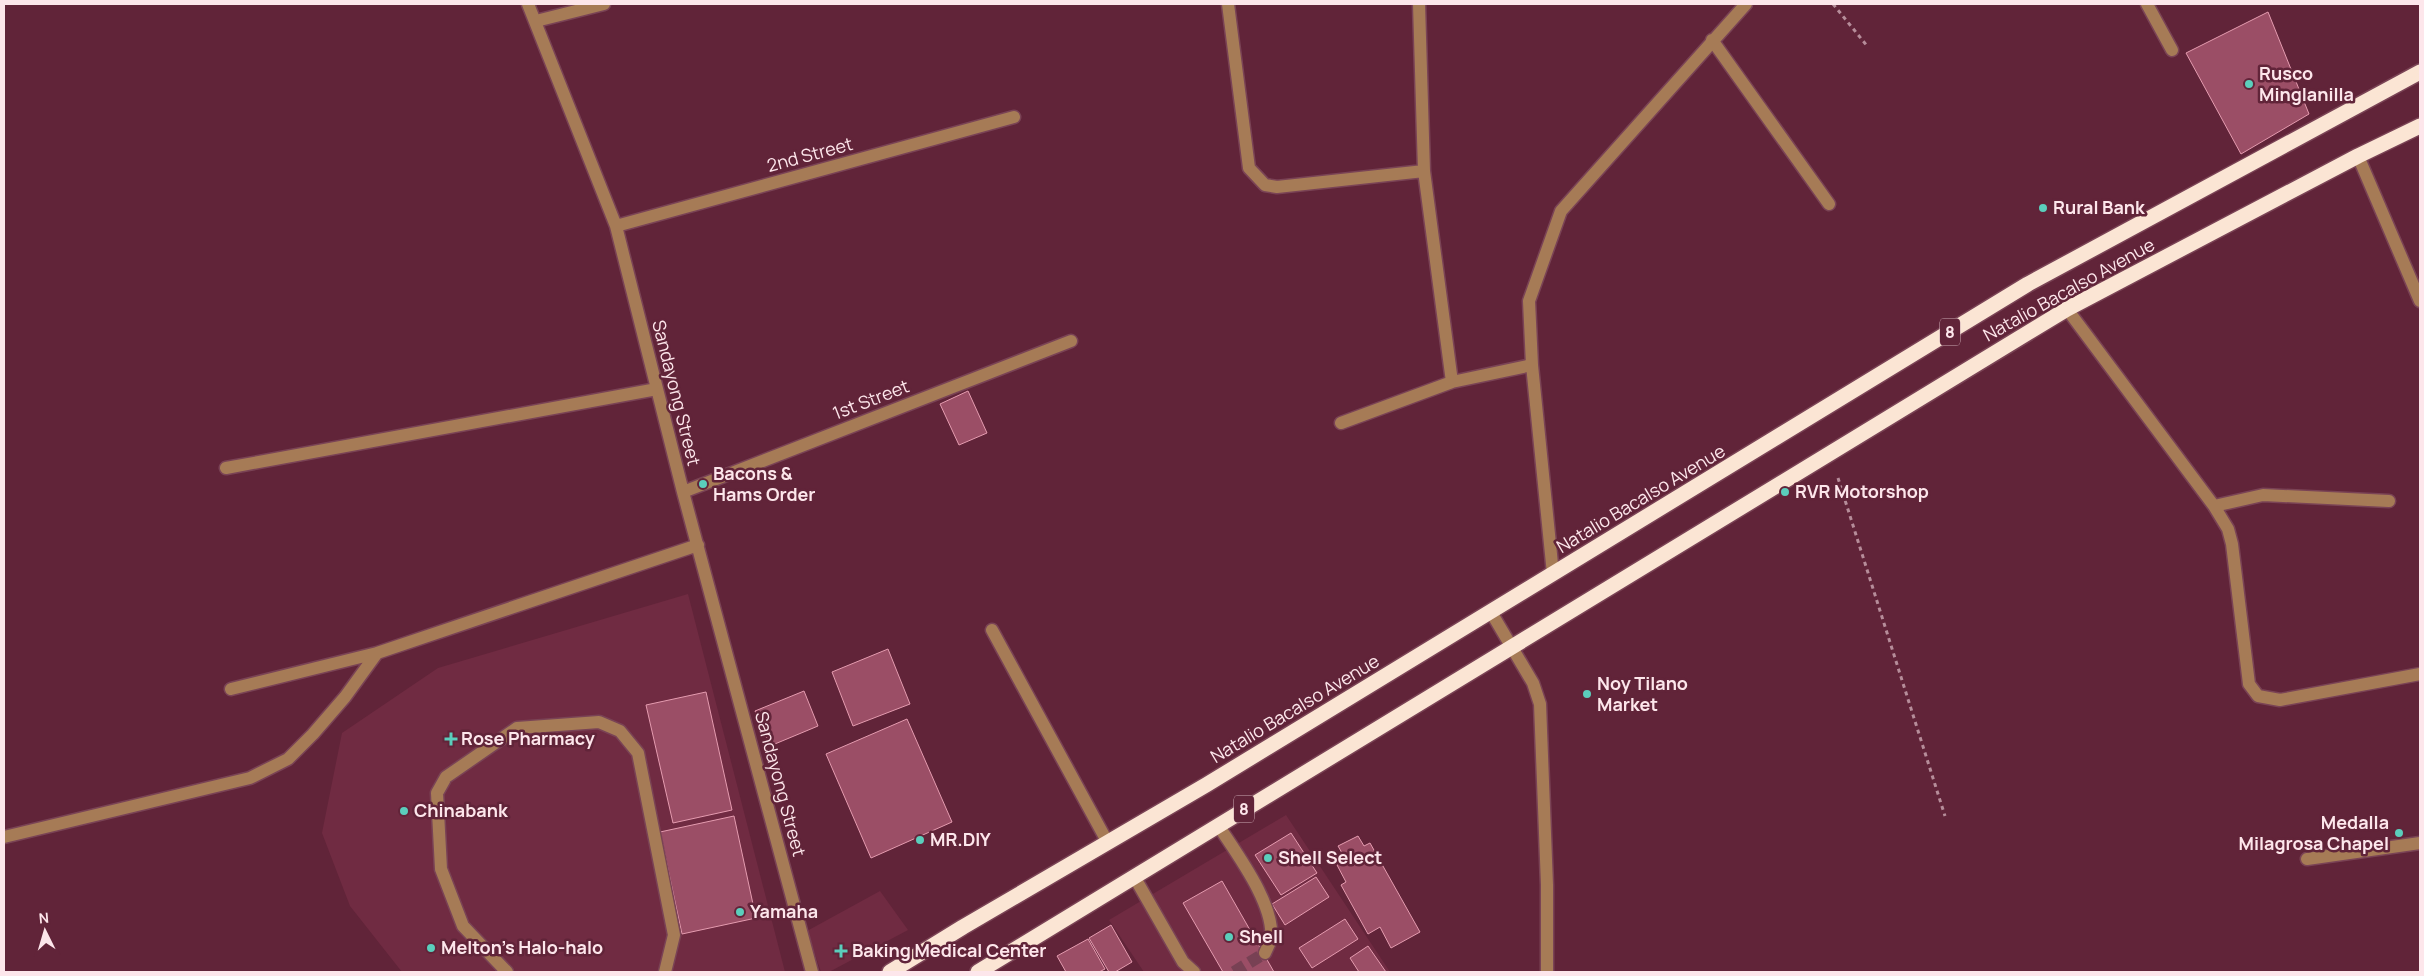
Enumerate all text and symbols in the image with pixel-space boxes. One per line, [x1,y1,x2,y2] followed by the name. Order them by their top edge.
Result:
[2259,61,2354,106] place label: Rusco Minglanilla
[2243,78,2255,90] marker: Rusco Minglanilla
[764,131,855,177] street label: 2nd Street
[2053,195,2146,219] place label: Rural Bank
[2037,202,2049,214] marker: Rural Bank
[1978,232,2159,346] street label: Natalio Bacalso Avenue
[647,317,707,468] street label: Sandayong Street
[1940,318,1960,346] road number: 8
[829,374,912,425] street label: 1st Street
[1552,438,1729,558] street label: Natalio Bacalso Avenue
[713,461,816,506] place label: Bacons & Hams Order
[697,478,709,490] marker: Bacons & Hams Order
[1795,479,1929,503] place label: RVR Motorshop
[1779,486,1791,498] marker: RVR Motorshop
[1206,648,1383,768] street label: Natalio Bacalso Avenue
[1597,671,1688,716] place label: Noy Tilano Market
[1581,688,1593,700] marker: Noy Tilano Market
[750,708,812,859] street label: Sandayong Street
[461,726,595,750] place label: Rose Pharmacy
[445,733,457,745] marker: Rose Pharmacy
[1234,796,1254,822] road number: 8
[414,798,509,822] place label: Chinabank
[398,805,410,817] marker: Chinabank
[2239,810,2389,855] place label: Medalla Milagrosa Chapel
[930,827,991,851] place label: MR.DIY
[2393,827,2405,839] marker: Medalla Milagrosa Chapel
[914,834,926,846] marker: MR.DIY
[1278,845,1382,869] place label: Shell Select
[1262,852,1274,864] marker: Shell Select
[750,899,818,923] place label: Yamaha
[20,906,70,956] north arrow
[734,906,746,918] marker: Yamaha
[38,908,50,927] text: N
[1239,924,1283,948] place label: Shell
[1223,931,1235,943] marker: Shell
[441,935,603,959] place label: Melton's Halo-halo
[852,938,1046,962] place label: Baking Medical Center
[425,942,437,954] marker: Melton's Halo-halo
[834,944,848,958] marker: Baking Medical Center

